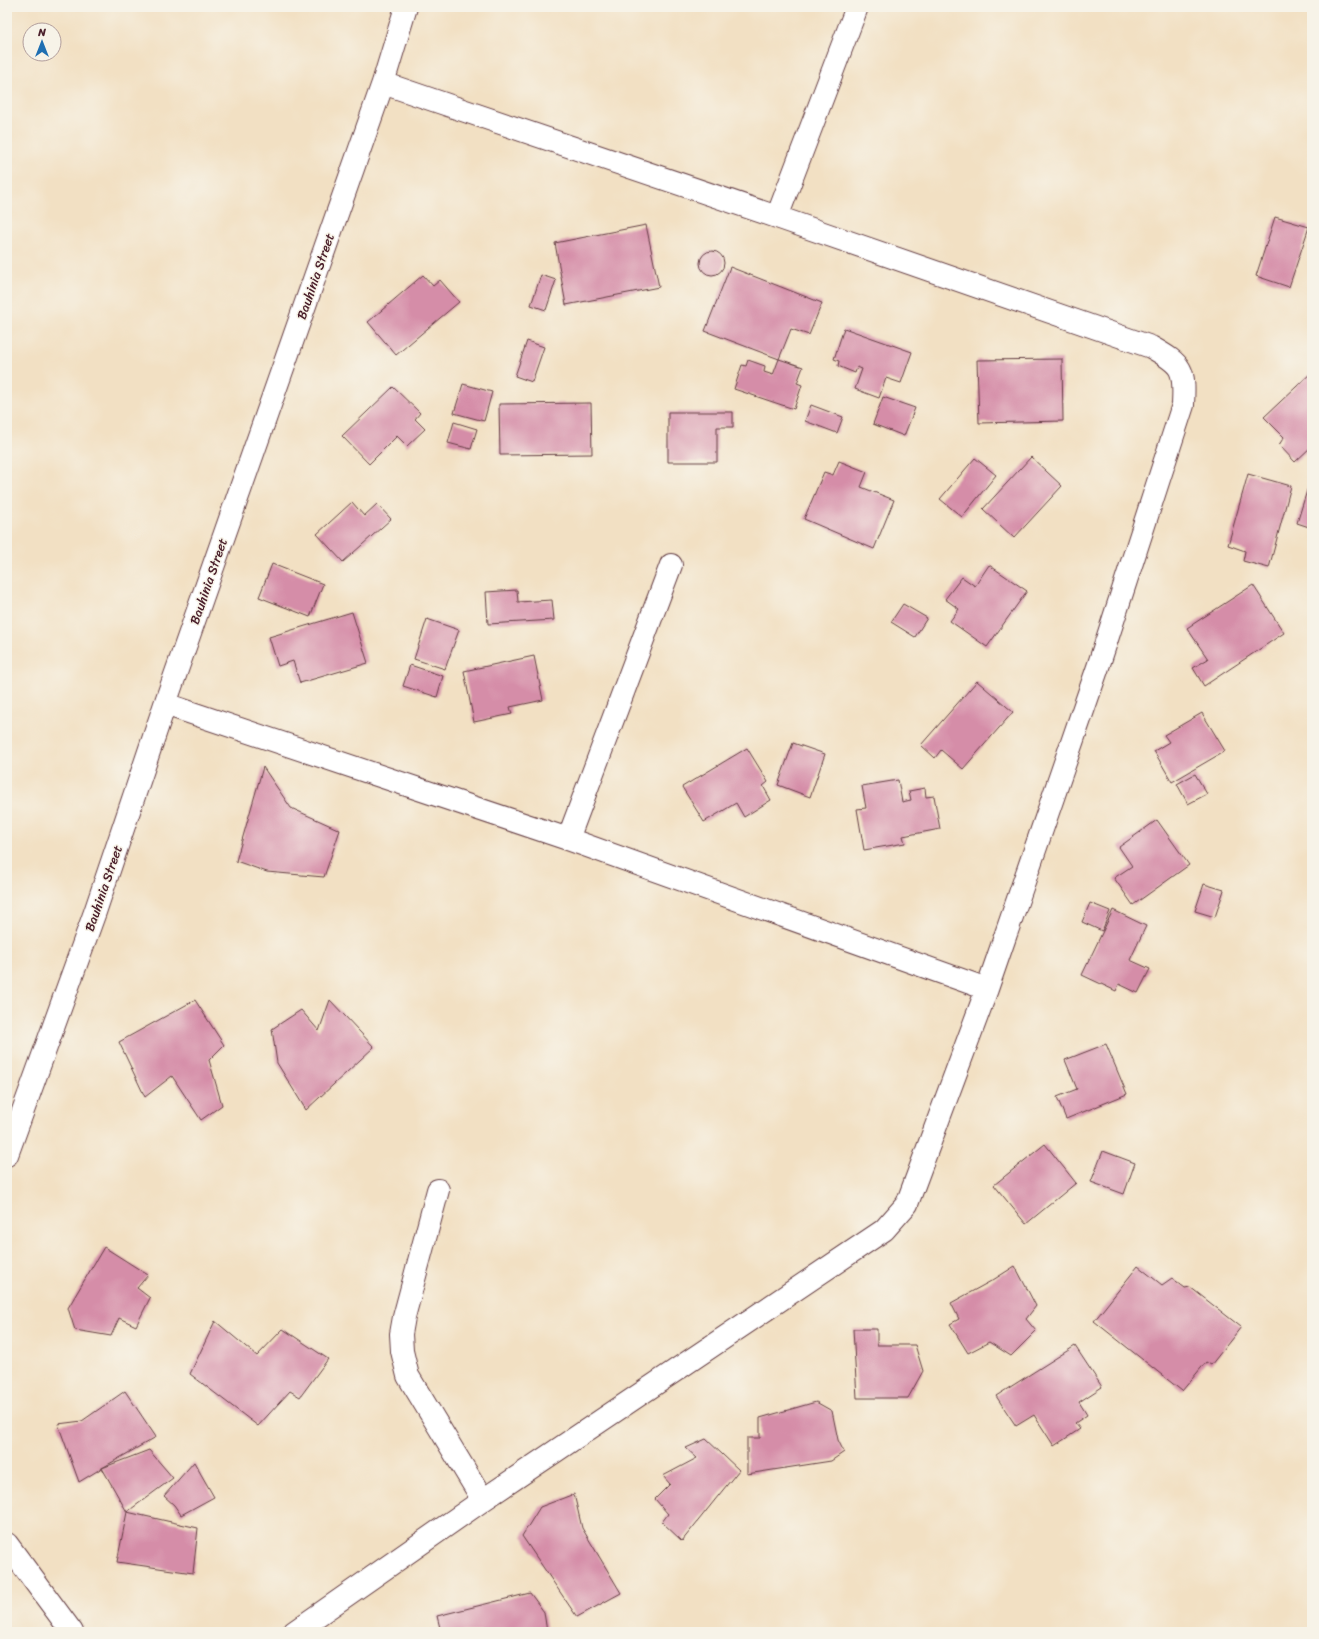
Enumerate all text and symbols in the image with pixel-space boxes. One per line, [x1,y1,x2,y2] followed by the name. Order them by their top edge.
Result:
[22,22,62,62] north arrow
[37,23,46,42] text: N
[290,230,341,322] street label: Bauhinia Street
[183,535,234,627] street label: Bauhinia Street
[78,842,129,934] street label: Bauhinia Street

